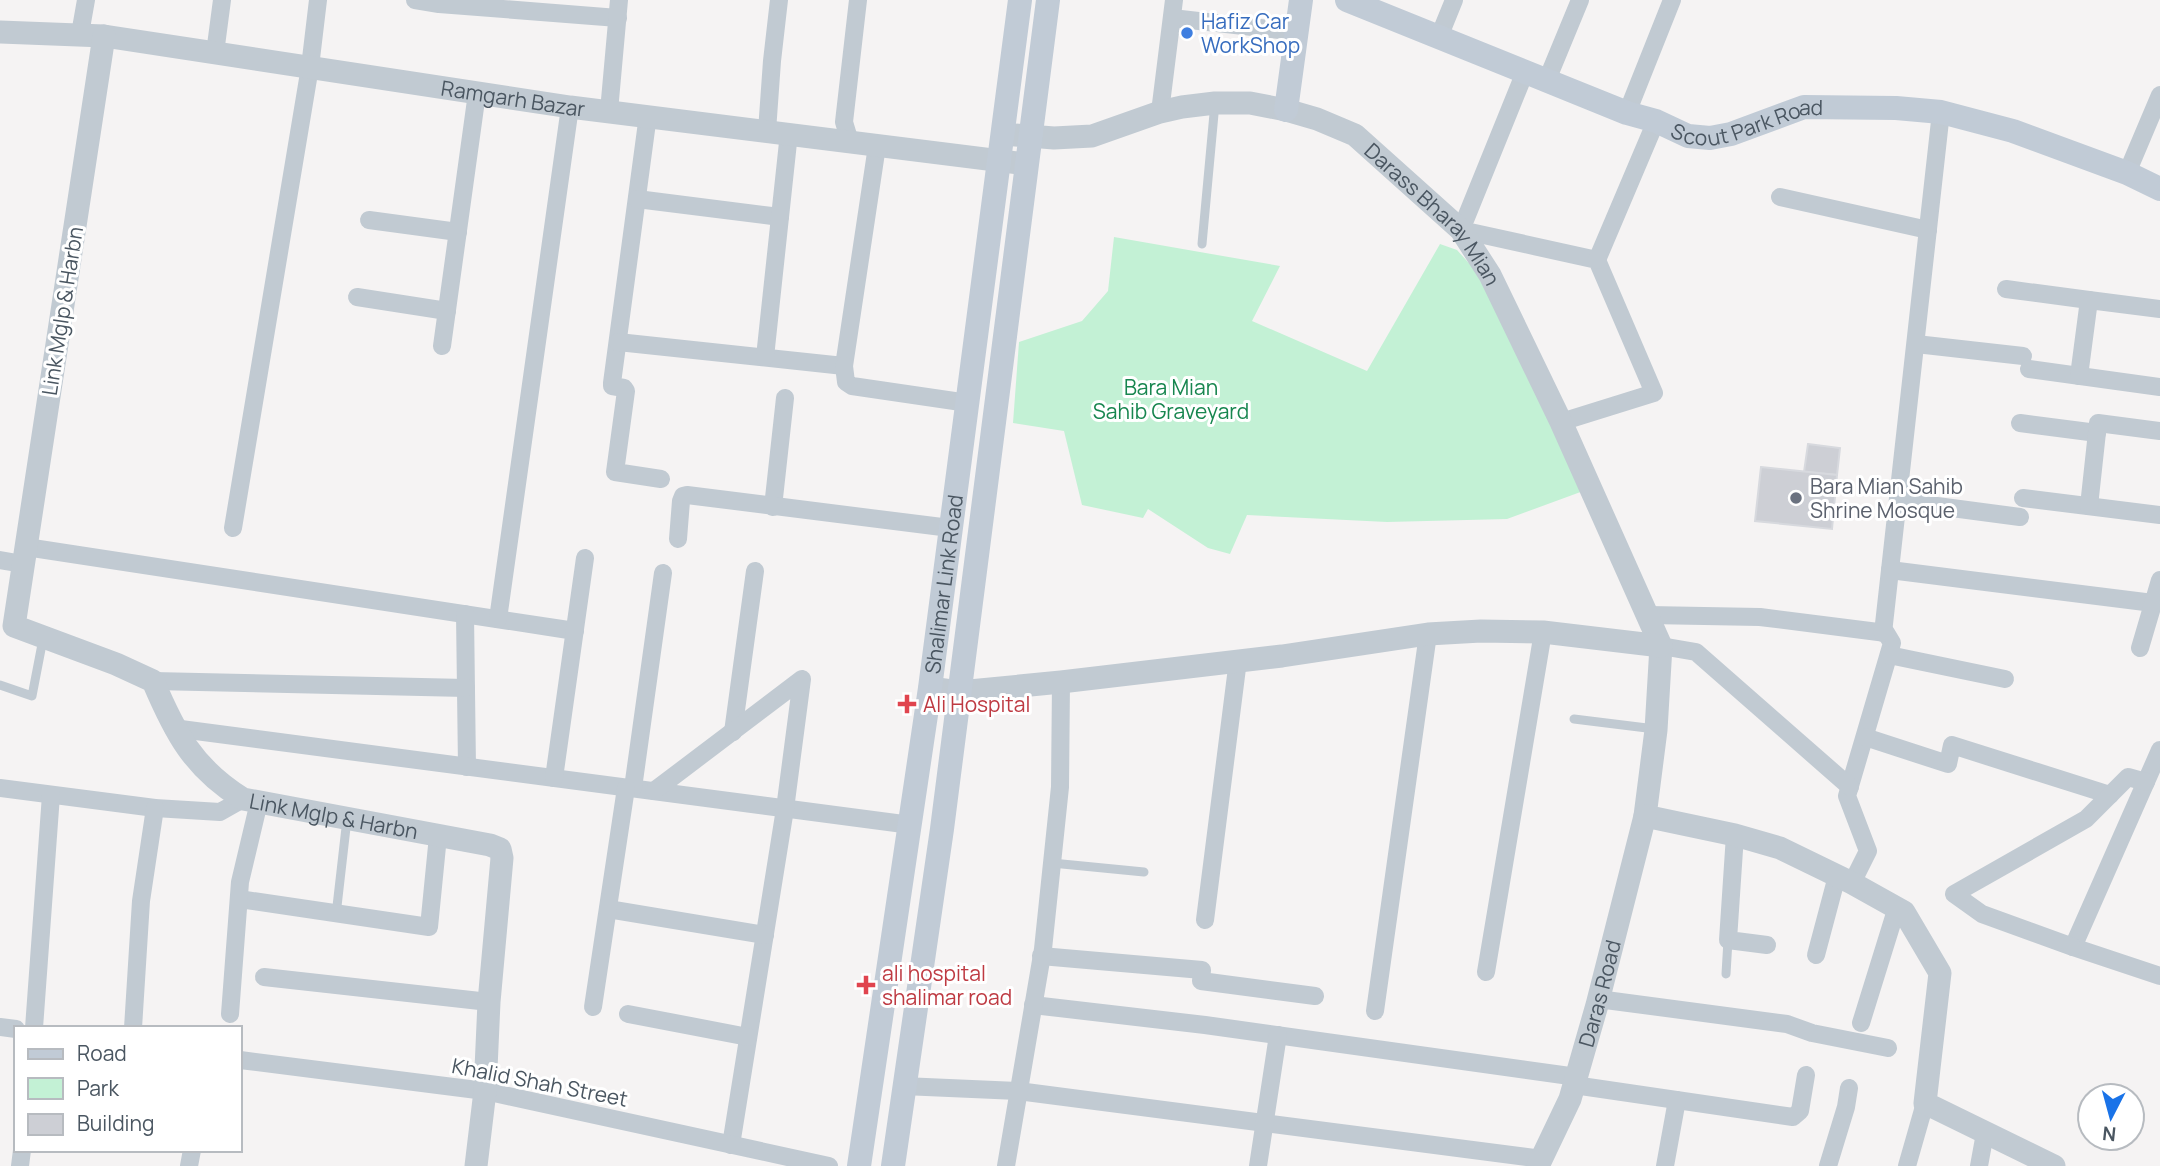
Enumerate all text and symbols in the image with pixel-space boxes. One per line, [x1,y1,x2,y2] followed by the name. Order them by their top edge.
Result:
[1201,7,1300,59] place label: Hafiz Car WorkShop
[1179,25,1195,41] marker: Hafiz Car WorkShop
[439,74,587,123] street label: Ramgarh Bazar
[1666,93,1823,152] street label: Scout Park Road
[1359,136,1507,290] street label: Darass Bharay Mian
[35,224,89,398] street label: Link Mglp & Harbn
[1093,373,1249,425] park label: Bara Mian Sahib Graveyard
[1810,472,1963,524] place label: Bara Mian Sahib Shrine Mosque
[1788,490,1804,506] marker: Bara Mian Sahib Shrine Mosque
[918,493,969,676] street label: Shalimar Link Road
[923,690,1030,718] place label: Ali Hospital
[897,694,917,714] marker: Ali Hospital
[247,786,420,845] street label: Link Mglp & Harbn
[1572,937,1627,1050] street label: Daras Road
[882,959,1012,1011] place label: ali hospital shalimar road
[856,975,876,995] marker: ali hospital shalimar road
[14,1026,242,1152] legend
[77,1039,127,1067] text: Road
[450,1051,630,1113] street label: Khalid Shah Street
[77,1074,119,1102] text: Park
[2076,1082,2146,1152] north arrow
[77,1109,154,1137] text: Building
[2101,1120,2117,1148] text: N

